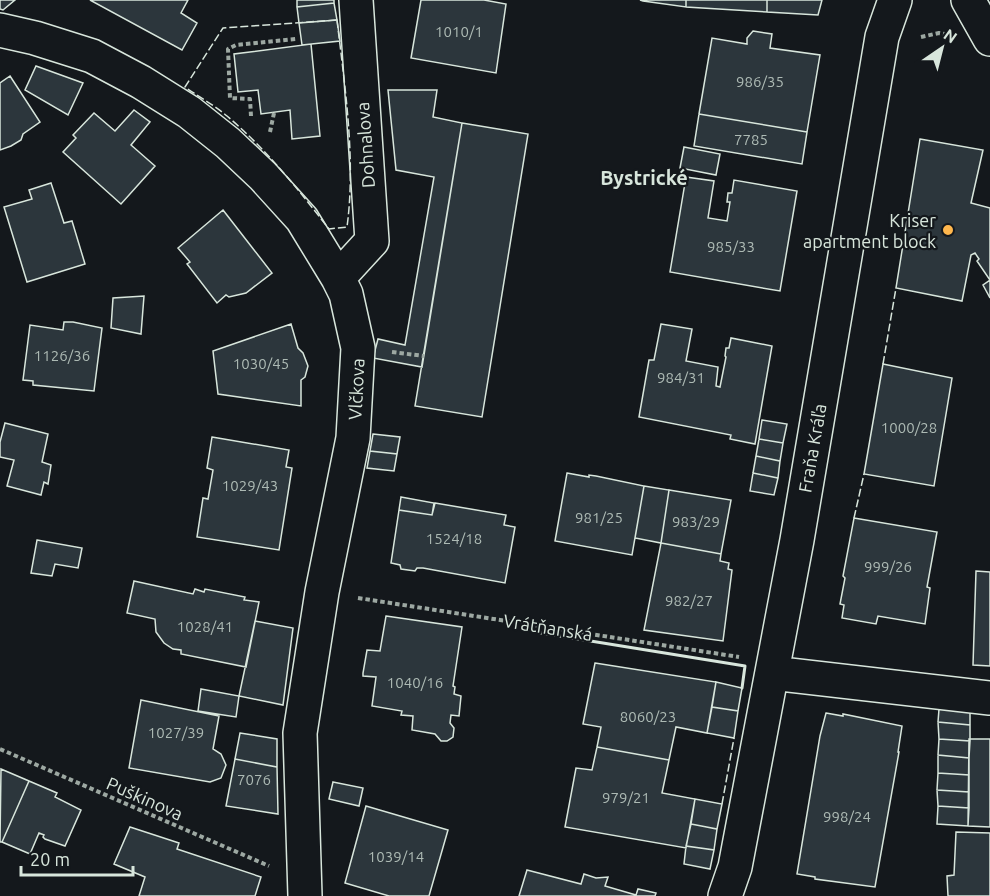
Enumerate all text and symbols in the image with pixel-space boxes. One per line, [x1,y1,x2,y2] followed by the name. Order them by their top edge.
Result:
[912,18,972,78] north arrow
[435,23,483,40] house number: 1010/1
[941,25,961,47] text: N
[736,73,784,90] house number: 986/35
[352,101,378,189] street label: Dohnalova
[734,131,768,148] house number: 7785
[600,166,688,189] district label: Bystrické
[803,210,936,251] place label: Kriser apartment block
[941,223,955,237] marker: Kriser apartment block
[707,238,755,255] house number: 985/33
[34,347,90,364] house number: 1126/36
[233,355,289,372] house number: 1030/45
[344,358,368,420] street label: Vlčkova
[657,369,705,386] house number: 984/31
[794,402,830,494] street label: Fraňa Kráľa
[881,419,937,436] house number: 1000/28
[222,477,278,494] house number: 1029/43
[575,509,623,526] house number: 981/25
[672,513,720,530] house number: 983/29
[426,530,482,547] house number: 1524/18
[864,558,912,575] house number: 999/26
[665,592,713,609] house number: 982/27
[502,610,594,644] street label: Vrátňanská
[177,618,233,635] house number: 1028/41
[387,674,443,691] house number: 1040/16
[620,708,676,725] house number: 8060/23
[148,724,204,741] house number: 1027/39
[237,771,271,788] house number: 7076
[104,772,186,824] street label: Puškinova
[602,789,650,806] house number: 979/21
[823,808,871,825] house number: 998/24
[21,839,134,877] scale bar
[368,848,424,865] house number: 1039/14
[30,849,70,869] text: 20 m

